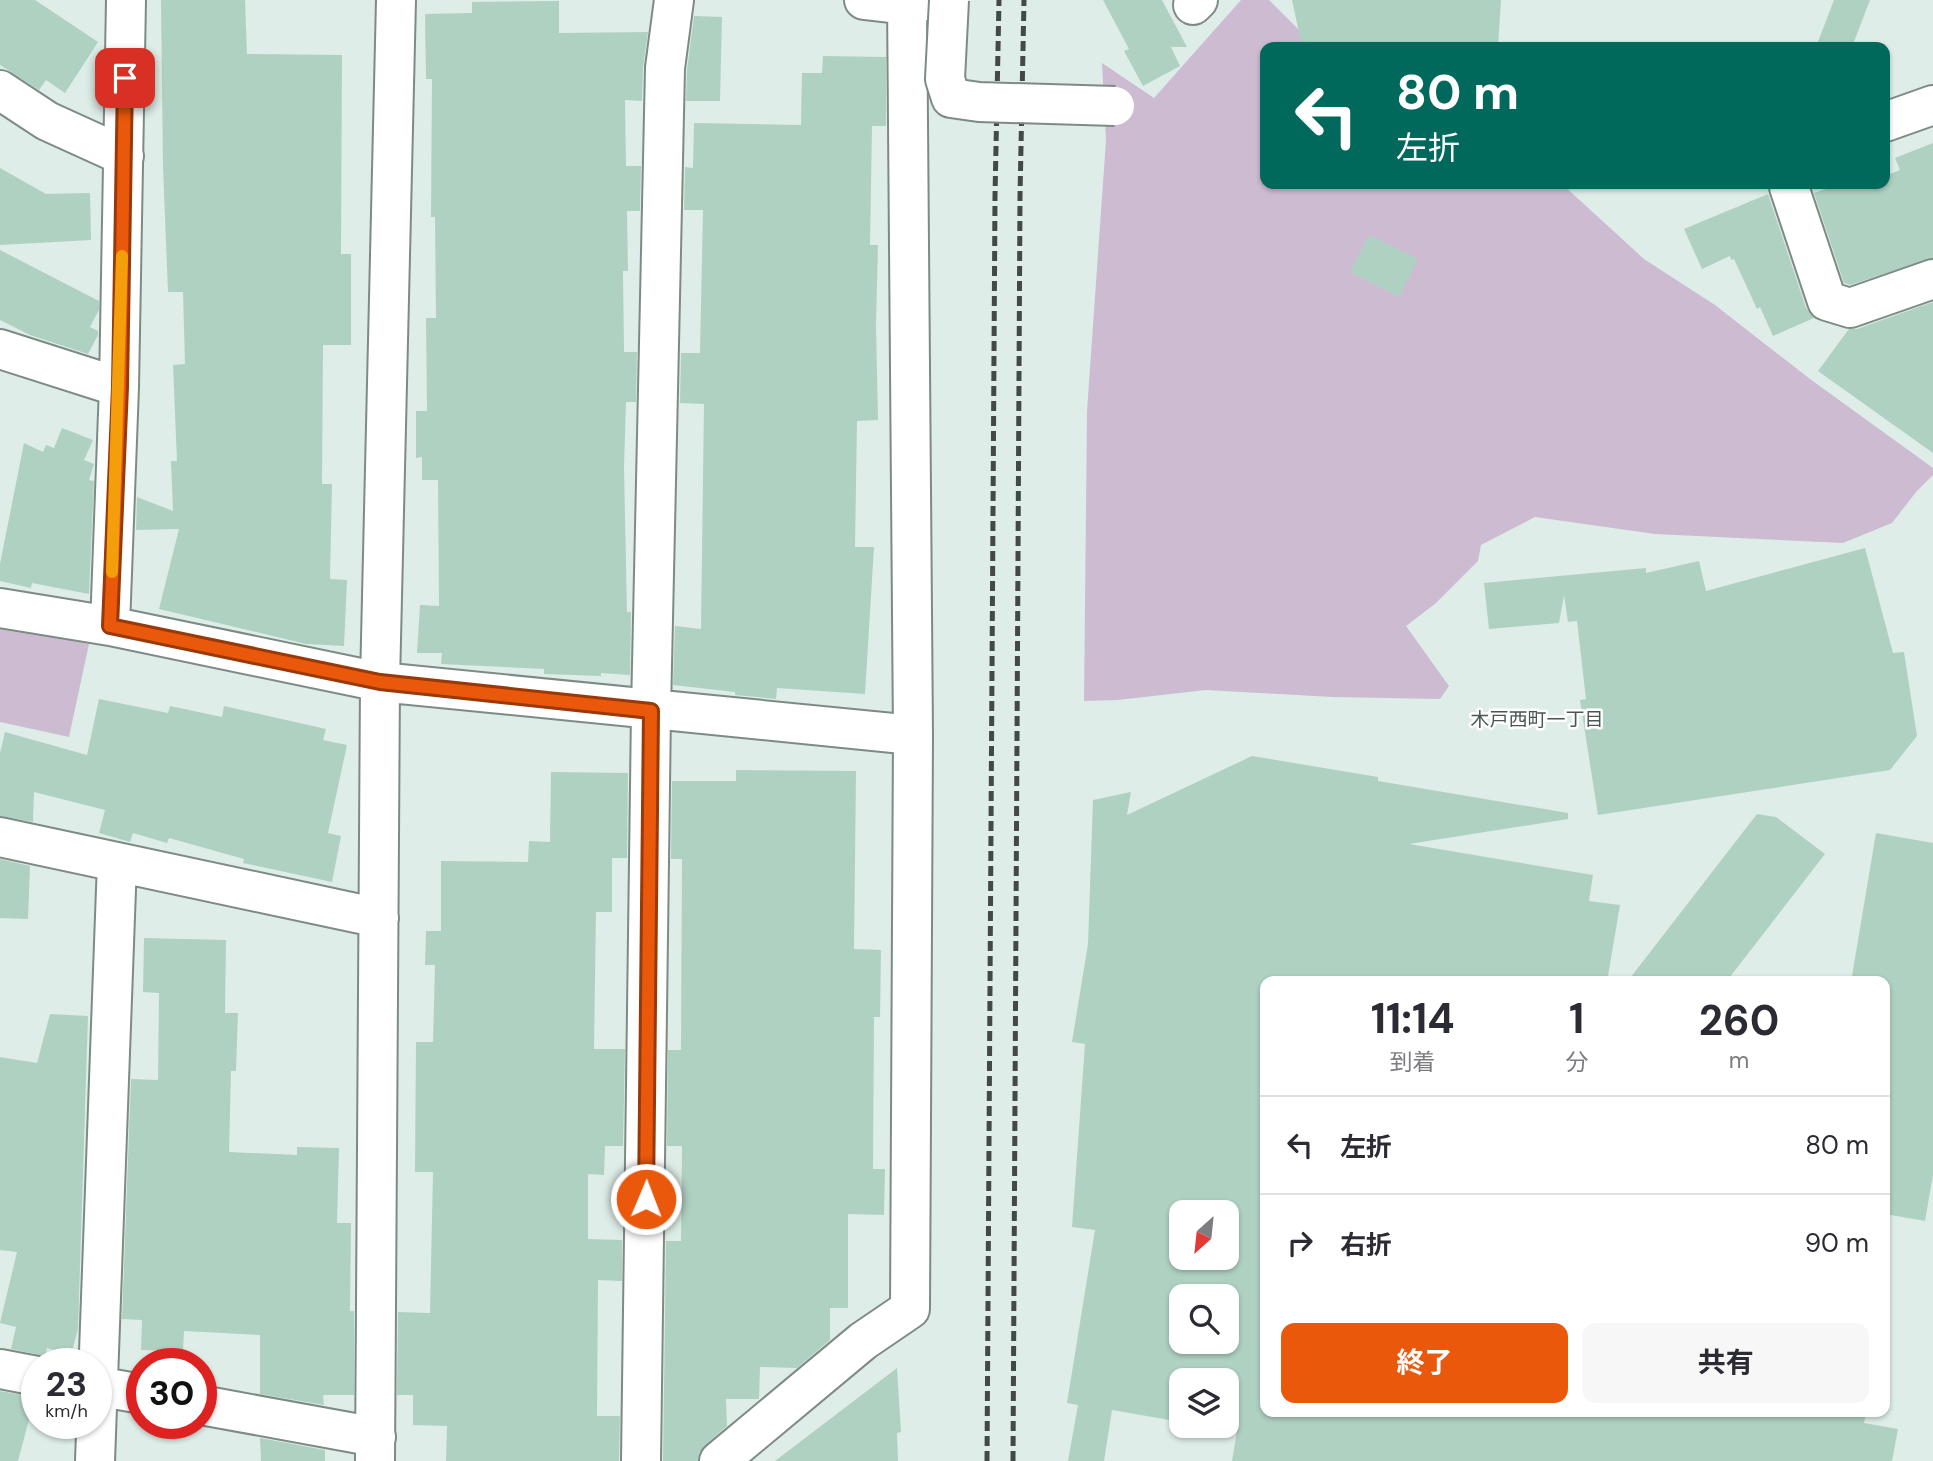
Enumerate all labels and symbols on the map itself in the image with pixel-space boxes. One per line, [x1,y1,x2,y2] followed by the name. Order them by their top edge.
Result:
[95,48,155,108] pin
[1470,707,1604,732] district label: 木戸西町一丁目
[609,1162,683,1236] position arrow
[1169,1200,1239,1270] north arrow
[126,1348,217,1439] speed limit sign: 30

